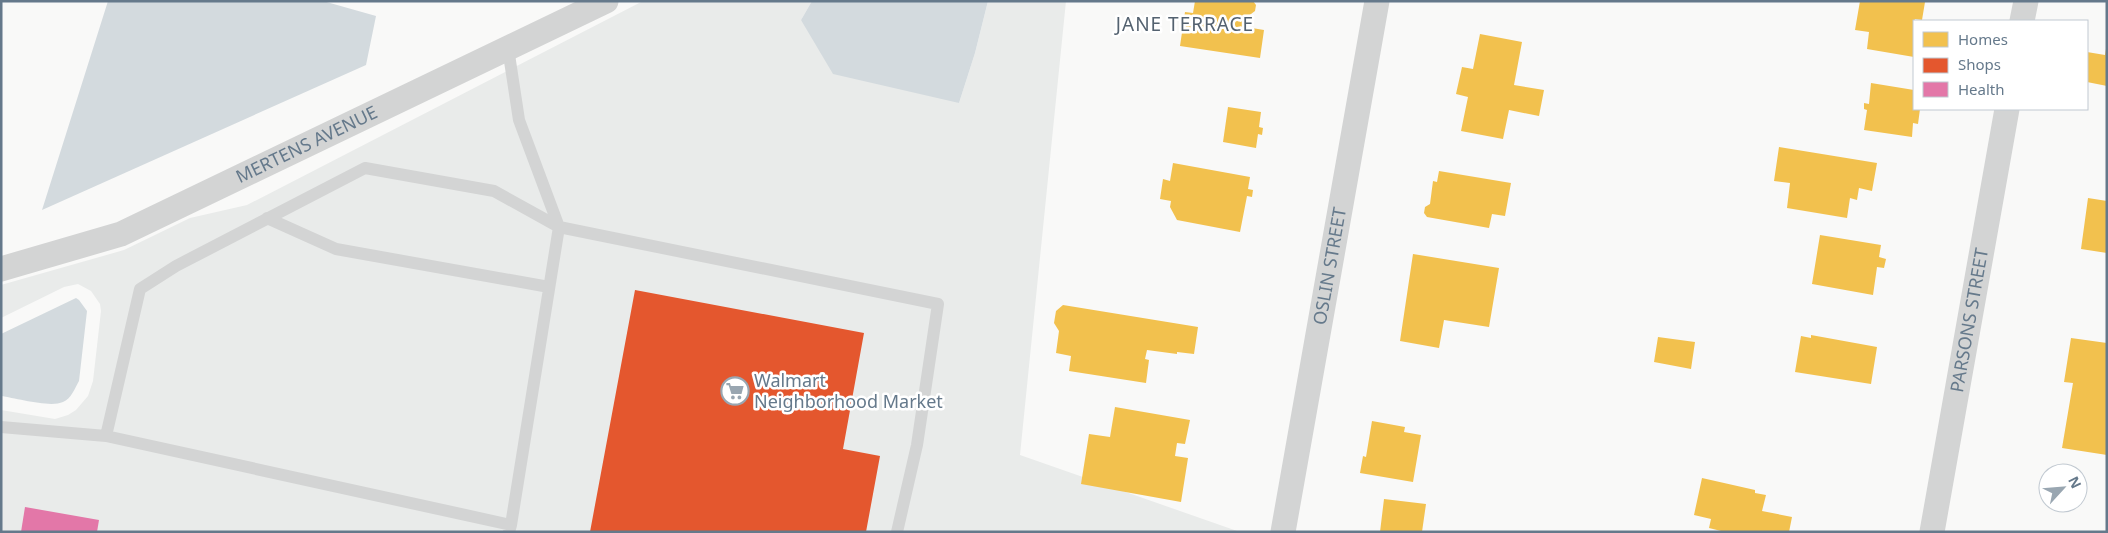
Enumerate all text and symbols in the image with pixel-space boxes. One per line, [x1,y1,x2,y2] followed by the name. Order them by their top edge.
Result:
[1114,11,1254,37] district label: JANE TERRACE
[1913,20,2088,110] legend
[1958,29,2008,49] text: Homes
[1958,54,2001,74] text: Shops
[1958,79,2005,99] text: Health
[231,100,381,188] street label: MERTENS AVENUE
[1307,205,1351,327] street label: OSLIN STREET
[1944,246,1993,394] street label: PARSONS STREET
[754,368,943,413] place label: Walmart Neighborhood Market
[720,376,750,406] supermarket icon: Walmart Neighborhood Market
[2038,463,2088,513] north arrow
[2064,473,2086,491] text: N

